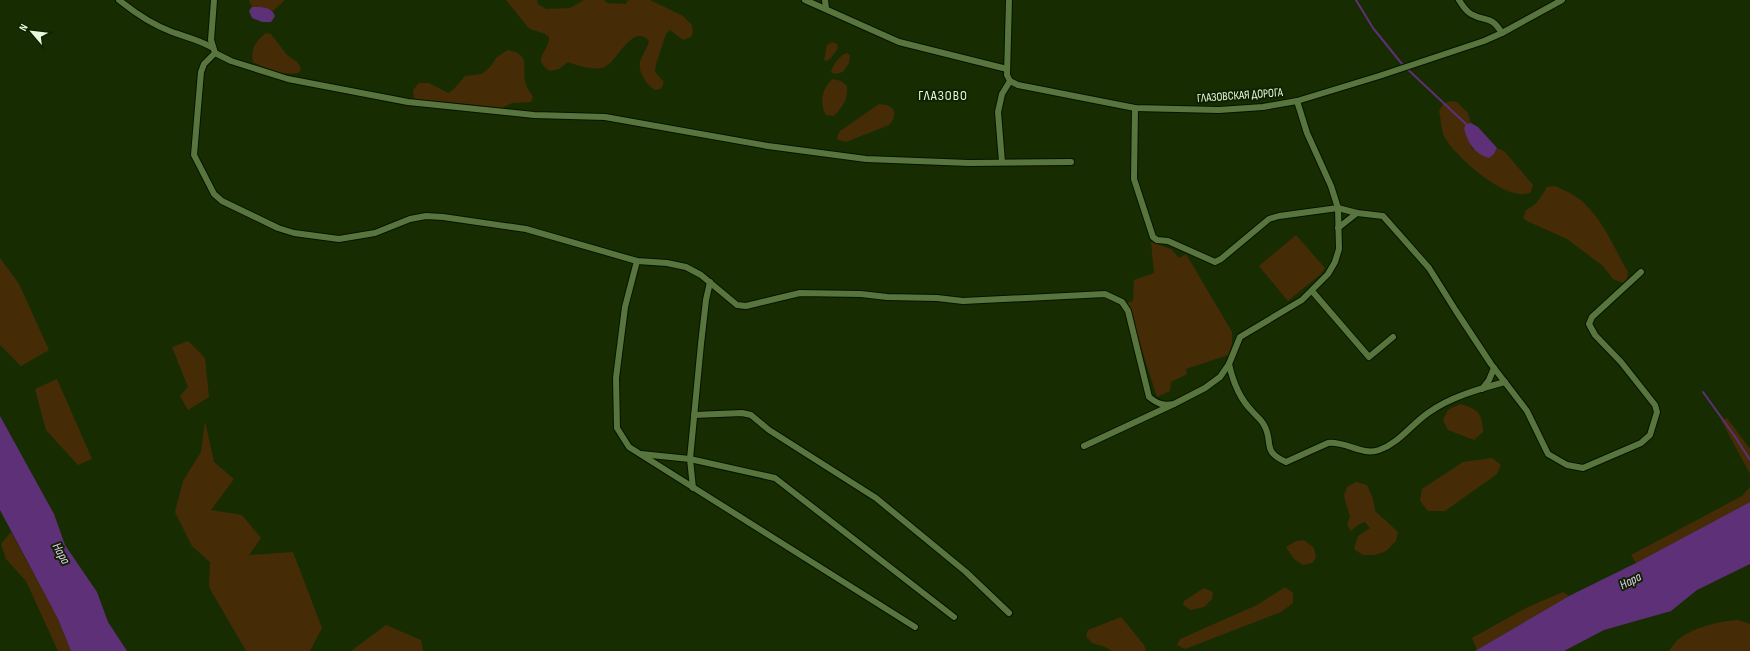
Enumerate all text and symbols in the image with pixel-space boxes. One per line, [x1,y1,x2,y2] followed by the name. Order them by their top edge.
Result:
[12,12,52,52] north arrow
[16,22,31,33] text: N
[1197,85,1284,106] street label: ГЛАЗОВСКАЯ ДОРОГА
[918,87,968,104] district label: ГЛАЗОВО
[49,540,74,568] water label: Нара
[1617,568,1645,593] water label: Нара

